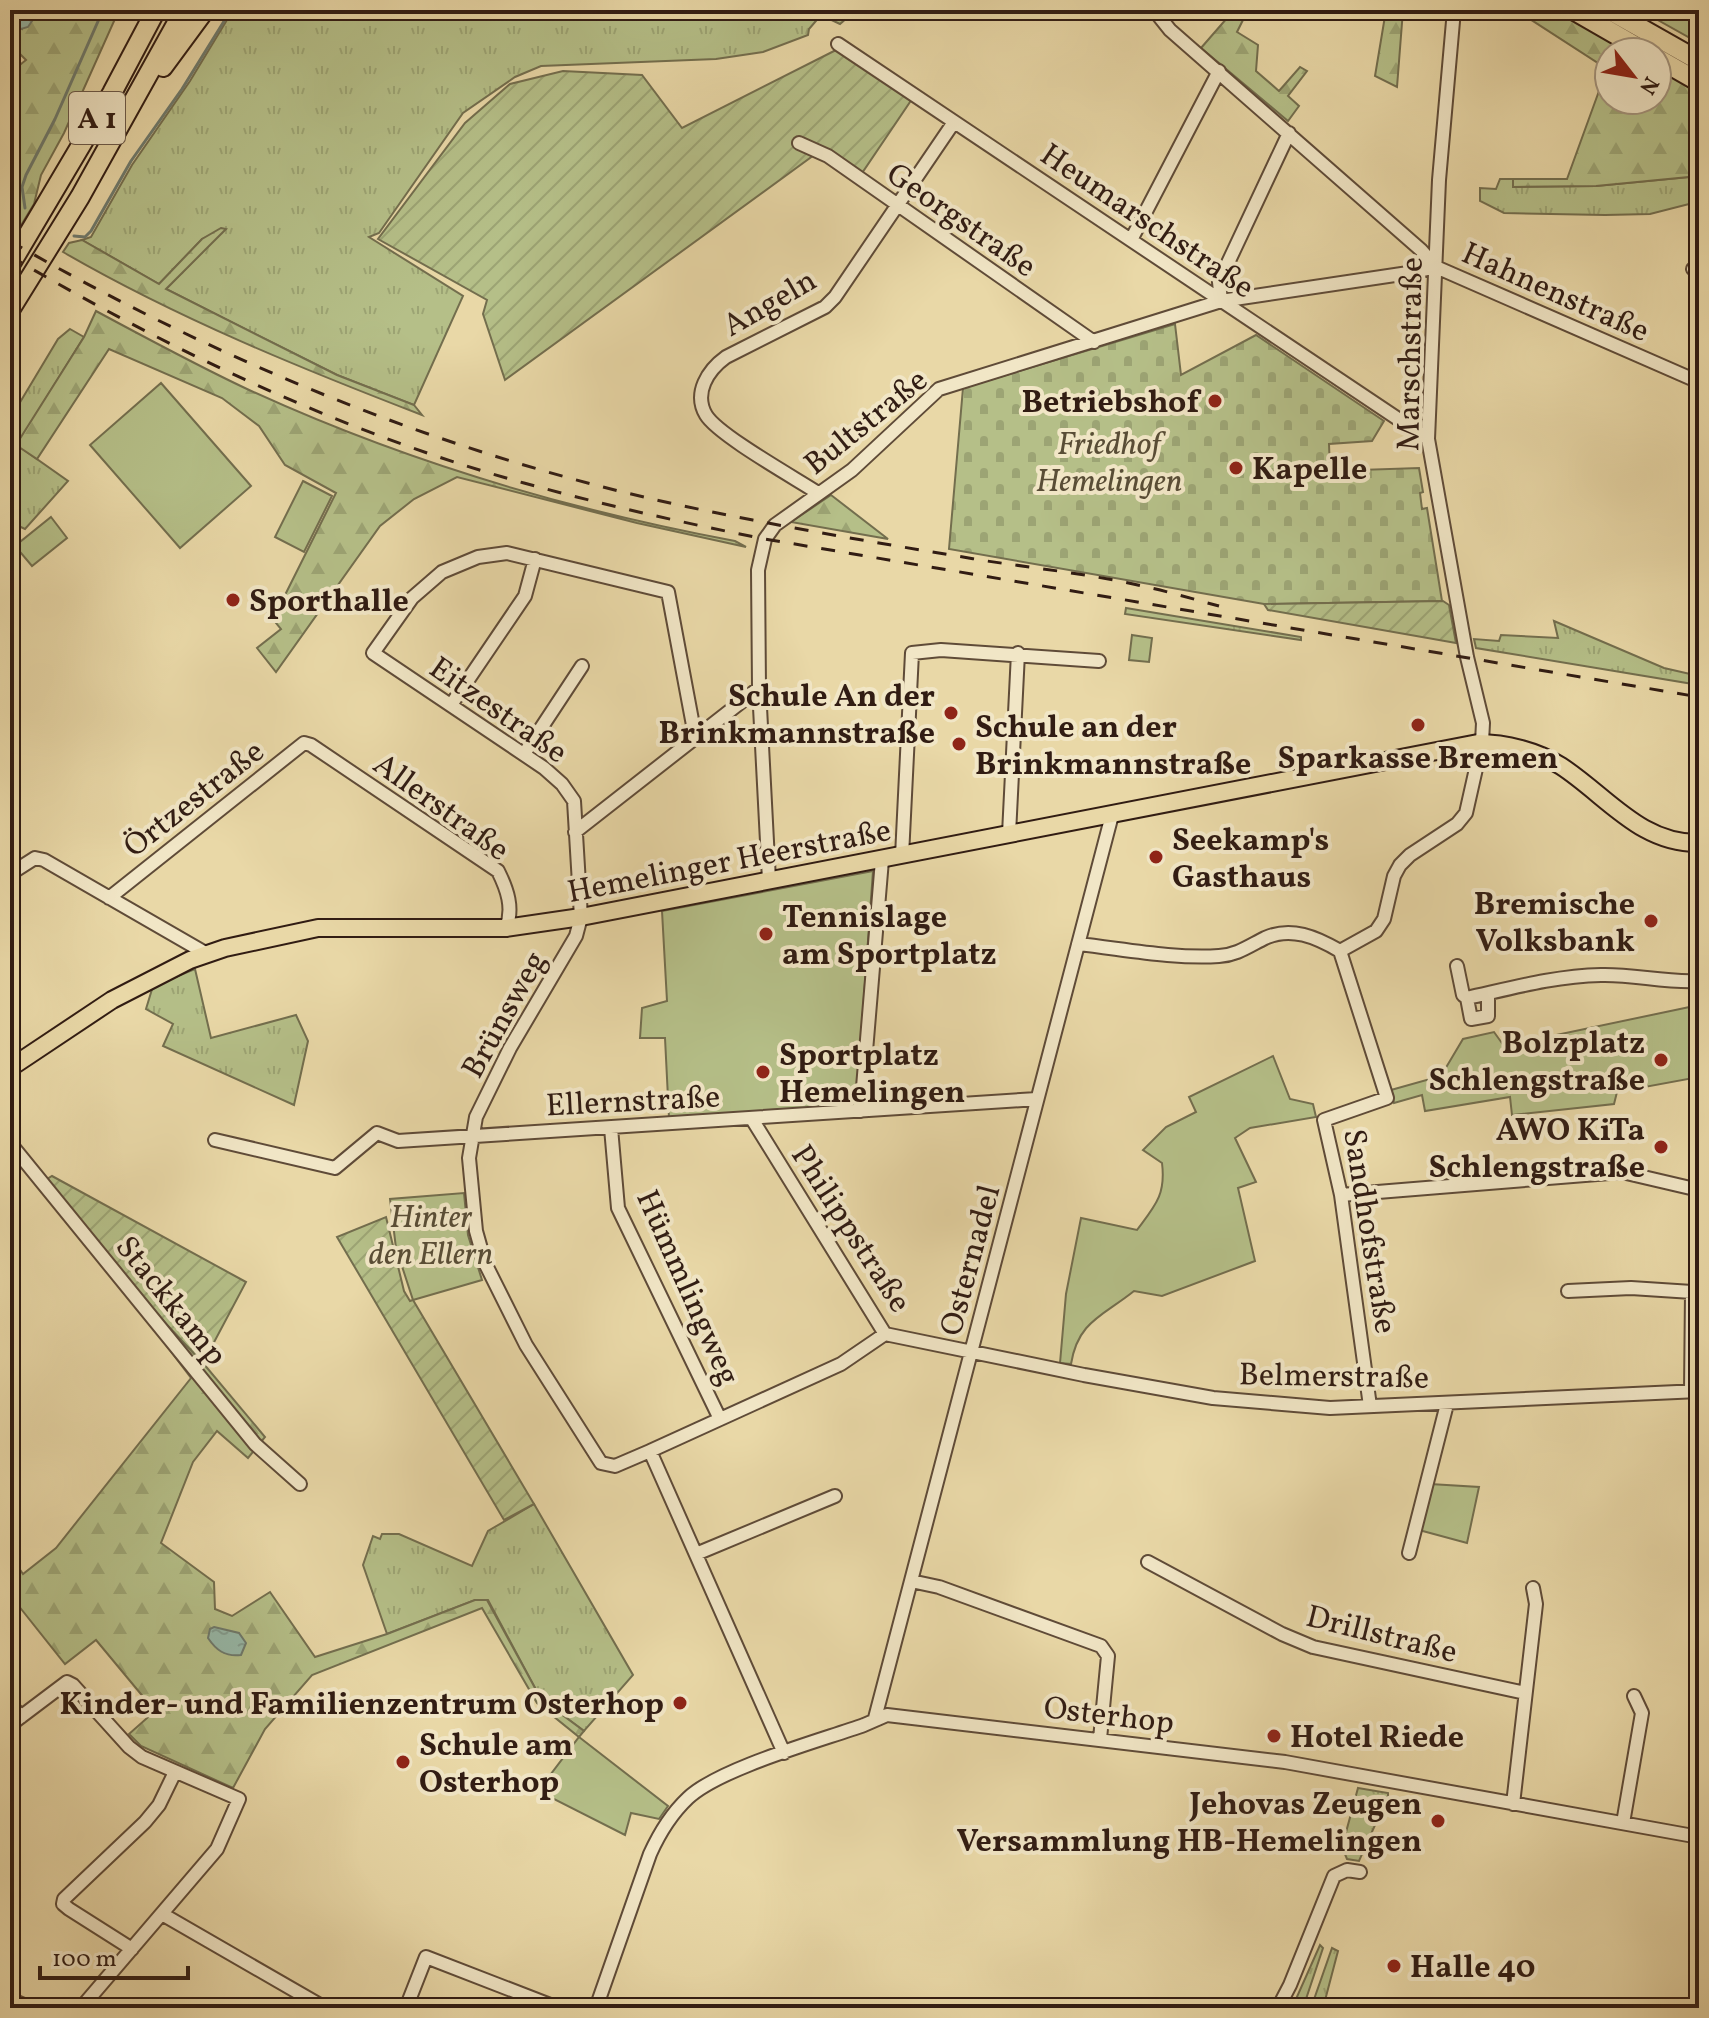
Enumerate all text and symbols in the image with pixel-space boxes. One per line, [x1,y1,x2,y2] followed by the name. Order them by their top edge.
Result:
[1593,36,1673,116] north arrow
[1631,70,1665,100] text: N
[69,92,125,144] road number: A 1
[1030,134,1262,311] street label: Heumarschstraße
[876,154,1044,289] street label: Georgstraße
[1454,233,1656,355] street label: Hahnenstraße
[1388,257,1436,451] street label: Marschstraße
[715,260,826,349] street label: Angeln
[796,360,938,487] street label: Bultstraße
[1022,382,1201,426] place label: Betriebshof
[1206,392,1224,410] marker: Betriebshof
[1036,424,1182,505] park label: Friedhof Hemelingen
[1252,449,1367,493] place label: Kapelle
[1227,459,1245,477] marker: Kapelle
[249,581,409,625] place label: Sporthalle
[224,591,242,609] marker: Sporthalle
[419,648,575,775] street label: Eitzestraße
[659,676,935,757] place label: Schule An der Brinkmannstraße
[942,704,960,722] marker: Schule An der Brinkmannstraße
[975,707,1251,788] place label: Schule an der Brinkmannstraße
[1409,716,1427,734] marker: Sparkasse Bremen
[115,731,275,869] street label: Örtzestraße
[950,735,968,753] marker: Schule an der Brinkmannstraße
[1278,738,1558,782] place label: Sparkasse Bremen
[363,744,517,873] street label: Allerstraße
[564,810,895,916] street label: Hemelinger Heerstraße
[1172,820,1329,901] place label: Seekamp's Gasthaus
[1147,848,1165,866] marker: Seekamp's Gasthaus
[1474,884,1635,965] place label: Bremische Volksbank
[782,897,997,978] place label: Tennislage am Sportplatz
[1642,912,1660,930] marker: Bremische Volksbank
[757,925,775,943] marker: Tennislage am Sportplatz
[453,944,559,1087] street label: Brünsweg
[1428,1023,1645,1104] place label: Bolzplatz Schlengstraße
[779,1035,965,1116] place label: Sportplatz Hemelingen
[1652,1051,1670,1069] marker: Bolzplatz Schlengstraße
[754,1063,772,1081] marker: Sportplatz Hemelingen
[545,1076,722,1130] street label: Ellernstraße
[1428,1110,1645,1191] place label: AWO KiTa Schlengstraße
[1330,1126,1406,1337] street label: Sandhofstraße
[779,1137,920,1322] street label: Philippstraße
[1652,1138,1670,1156] marker: AWO KiTa Schlengstraße
[931,1181,1013,1341] street label: Osternadel
[624,1184,749,1393] street label: Hümmlingweg
[369,1197,493,1278] park label: Hinter den Ellern
[104,1227,236,1376] street label: Stackkamp
[1239,1354,1429,1402] street label: Belmerstraße
[1301,1596,1461,1676] street label: Drillstraße
[59,1684,664,1728] place label: Kinder- und Familienzentrum Osterhop
[1041,1687,1176,1747] street label: Osterhop
[671,1694,689,1712] marker: Kinder- und Familienzentrum Osterhop
[1290,1717,1464,1761] place label: Hotel Riede
[419,1725,573,1806] place label: Schule am Osterhop
[1265,1727,1283,1745] marker: Hotel Riede
[394,1753,412,1771] marker: Schule am Osterhop
[957,1784,1422,1865] place label: Jehovas Zeugen Versammlung HB-Hemelingen
[1429,1812,1447,1830] marker: Jehovas Zeugen Versammlung HB-Hemelingen
[40,1930,188,1980] scale bar
[52,1943,117,1977] text: 100 m
[1410,1947,1535,1991] place label: Halle 40
[1385,1957,1403,1975] marker: Halle 40

